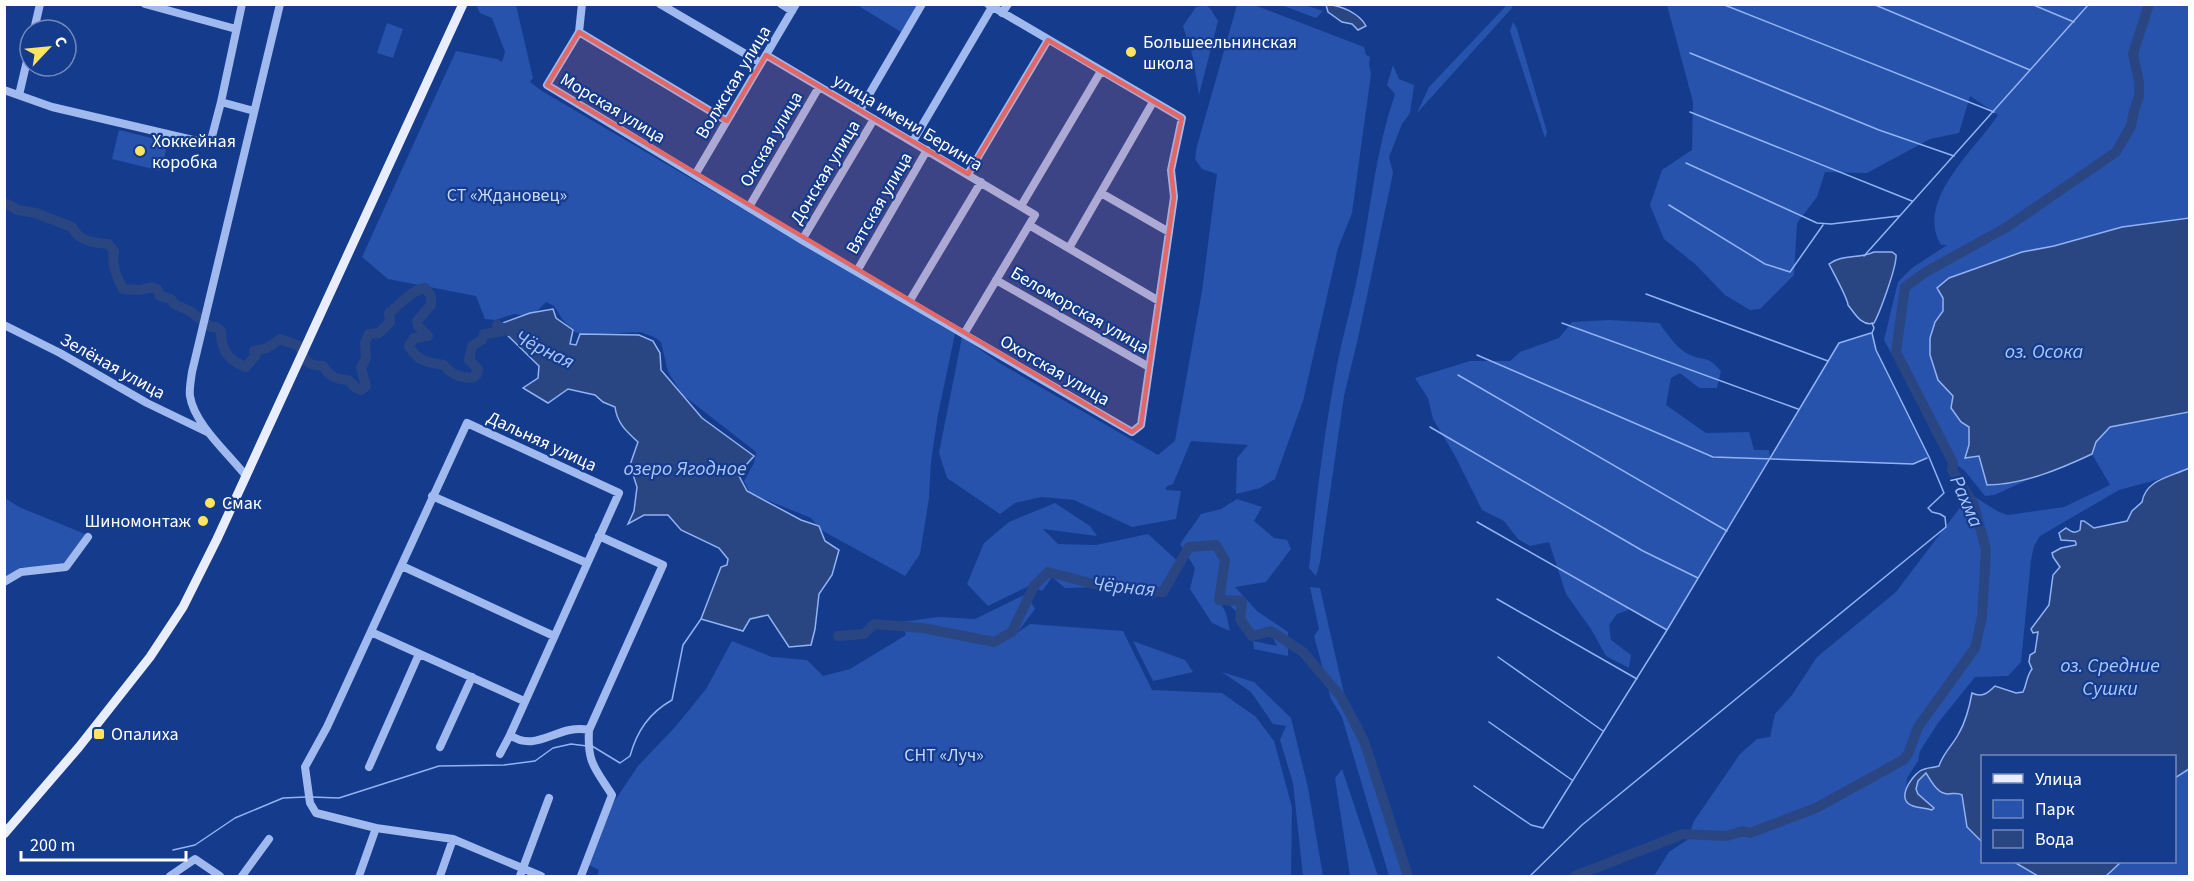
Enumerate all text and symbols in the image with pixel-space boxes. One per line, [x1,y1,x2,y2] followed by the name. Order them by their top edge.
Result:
[18,18,78,78] north arrow
[690,21,777,144] street label: Волжская улица
[1143,30,1297,76] place label: Большеельнинская школа
[49,33,73,51] text: С
[1124,45,1138,59] marker: Большеельнинская школа
[555,67,670,150] street label: Морская улица
[828,68,987,177] street label: улица имени Беринга
[734,87,809,192] street label: Окская улица
[784,115,866,229] street label: Донская улица
[152,129,236,175] place label: Хоккейная коробка
[133,144,147,158] marker: Хоккейная коробка
[840,148,919,259] street label: Вятская улица
[447,183,567,208] park label: СТ «Ждановец»
[1006,261,1154,360] street label: Беломорская улица
[510,324,579,376] water label: Чёрная
[56,327,170,406] street label: Зелёная улица
[995,329,1114,412] street label: Охотская улица
[2005,338,2083,366] water label: оз. Осока
[483,405,601,478] street label: Дальняя улица
[623,455,747,483] water label: озеро Ягодное
[1942,471,1990,532] water label: Рахма
[222,491,262,516] place label: Смак
[203,496,217,510] marker: Смак
[85,509,192,534] place label: Шиномонтаж
[196,514,210,528] marker: Шиномонтаж
[1091,570,1157,604] water label: Чёрная
[2060,652,2160,703] water label: оз. Средние Сушки
[111,722,179,747] place label: Опалиха
[92,727,106,741] marker: Опалиха
[904,743,984,768] park label: СНТ «Луч»
[1981,755,2176,863] legend
[2035,767,2082,792] text: Улица
[2035,797,2075,822] text: Парк
[21,824,186,862] scale bar
[2035,827,2074,852] text: Вода
[30,833,75,858] text: 200 m

